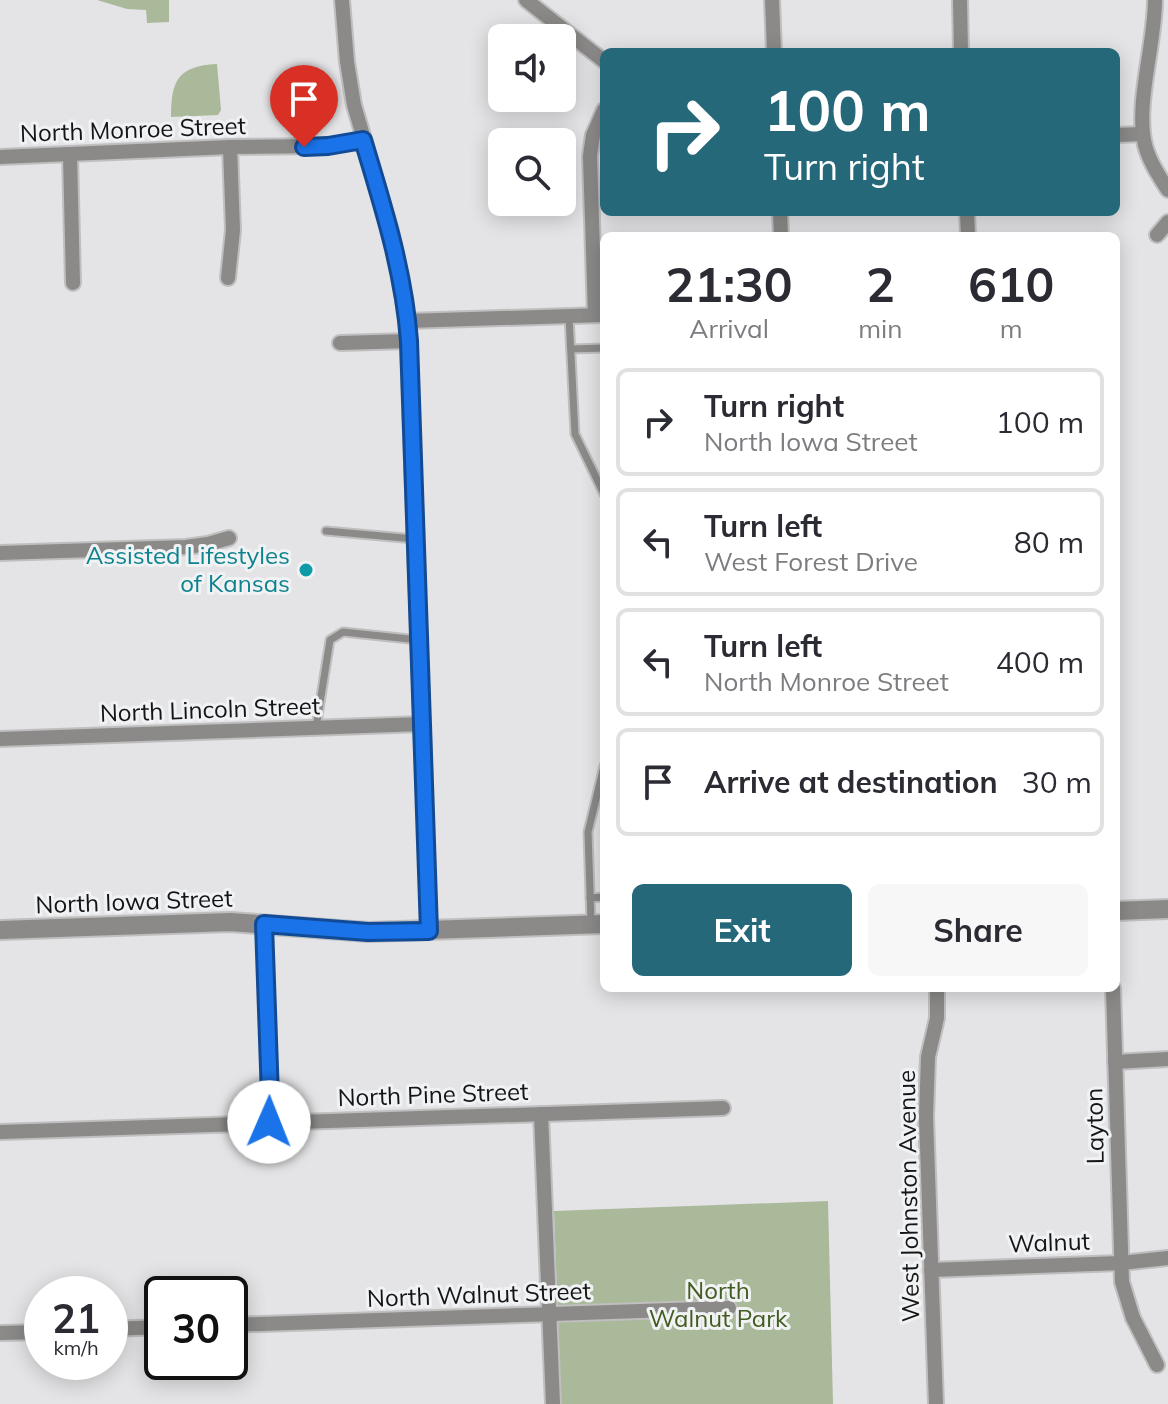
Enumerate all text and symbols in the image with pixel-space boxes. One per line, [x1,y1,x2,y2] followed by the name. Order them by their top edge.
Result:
[488,24,576,216] map controls
[488,24,576,112] button: sound
[270,65,338,147] pin
[764,75,931,145] text: 100 m
[282,77,326,121] icon: arrive
[632,80,736,184] icon: right
[19,110,246,148] street label: North Monroe Street
[488,128,576,216] button: search
[764,144,925,189] text: Turn right
[666,254,793,314] text: 21:30
[866,254,895,314] text: 2
[968,254,1054,314] text: 610
[689,312,769,345] text: Arrival
[858,312,902,345] text: min
[1000,312,1023,345] text: m
[704,387,844,425] text: Turn right
[636,400,680,444] icon: right
[996,403,1084,441] text: 100 m
[704,425,918,458] text: North Iowa Street
[704,507,822,545] text: Turn left
[636,520,680,564] icon: left
[1014,523,1084,561] text: 80 m
[86,540,290,598] place label: Assisted Lifestyles of Kansas
[704,545,918,578] text: West Forest Drive
[297,561,315,579] marker: Assisted Lifestyles of Kansas
[704,627,822,665] text: Turn left
[636,640,680,684] icon: left
[996,643,1084,681] text: 400 m
[704,665,949,698] text: North Monroe Street
[99,690,321,728] street label: North Lincoln Street
[636,760,680,804] icon: arrive
[704,763,998,801] text: Arrive at destination
[1022,763,1092,801] text: 30 m
[35,883,233,919] street label: North Iowa Street
[632,884,852,976] button: Exit
[868,884,1088,976] button: Share
[891,1070,925,1322] street label: West Johnston Avenue
[337,1076,529,1112] street label: North Pine Street
[227,1080,311,1164] position arrow
[1078,1088,1110,1164] street label: Layton
[1008,1226,1090,1258] street label: Walnut
[366,1275,591,1313] street label: North Walnut Street
[649,1275,788,1333] park label: North Walnut Park
[144,1276,248,1380] speed limit sign: 30
[52,1293,100,1343] text: 21
[53,1335,99,1360] text: km/h

